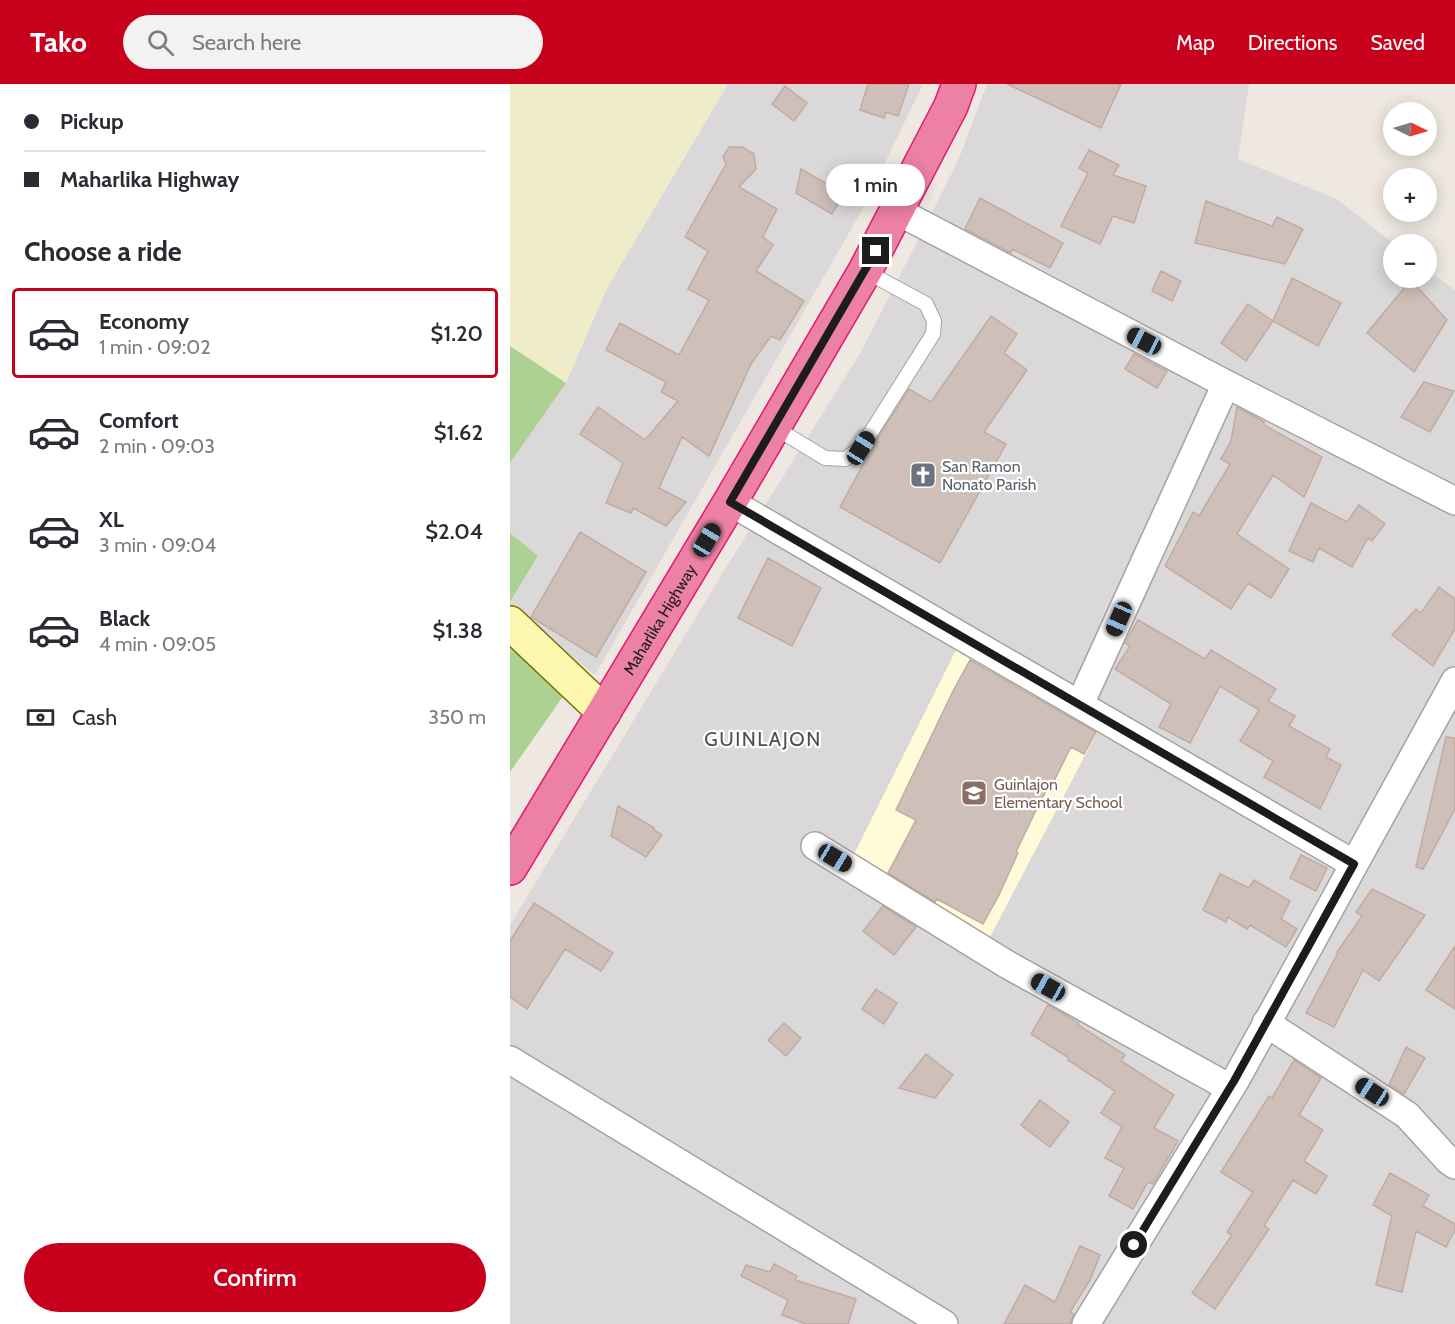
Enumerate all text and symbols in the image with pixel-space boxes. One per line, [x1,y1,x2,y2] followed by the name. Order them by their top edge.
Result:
[123,15,543,69] search box
[30,25,87,59] text: Tako
[144,26,177,59] icon: search
[192,29,301,56] text: Search here
[1176,30,1215,55] text: Map
[1248,30,1337,55] text: Directions
[1370,30,1425,55] text: Saved
[1383,102,1437,156] north arrow
[1383,102,1437,288] map controls
[60,108,124,135] text: Pickup
[826,164,926,206] callout: 1 min
[60,166,239,193] text: Maharlika Highway
[1383,168,1437,222] button: +
[853,173,898,197] text: 1 min
[1383,234,1437,288] button: −
[24,235,182,268] text: Choose a ride
[862,237,889,264] route end
[27,306,81,360] icon: car
[99,308,189,335] text: Economy
[431,320,483,347] text: $1.20
[1124,325,1164,357] car
[99,335,211,359] text: 1 min · 09:02
[27,405,81,459] icon: car
[99,407,178,434] text: Comfort
[434,419,483,446] text: $1.62
[844,428,878,468] car
[99,434,215,458] text: 2 min · 09:03
[942,457,1036,494] place label: San Ramon Nonato Parish
[908,460,938,490] church icon: San Ramon Nonato Parish
[27,504,81,558] icon: car
[99,506,124,533] text: XL
[425,518,483,545] text: $2.04
[690,520,724,560] car
[99,533,216,557] text: 3 min · 09:04
[619,561,700,678] street label: Maharlika Highway
[1103,599,1135,639] car
[27,603,81,657] icon: car
[99,605,150,632] text: Black
[432,617,483,644] text: $1.38
[99,632,216,656] text: 4 min · 09:05
[24,701,57,734] icon: cash
[72,704,117,731] text: Cash
[428,705,486,729] text: 350 m
[704,727,822,751] district label: GUINLAJON
[994,775,1122,812] place label: Guinlajon Elementary School
[959,778,989,808] school or university icon: Guinlajon Elementary School
[815,841,855,875] car
[1028,970,1068,1004] car
[1352,1075,1392,1109] car
[1120,1231,1147,1258] route start
[24,1243,486,1312] button: Confirm

